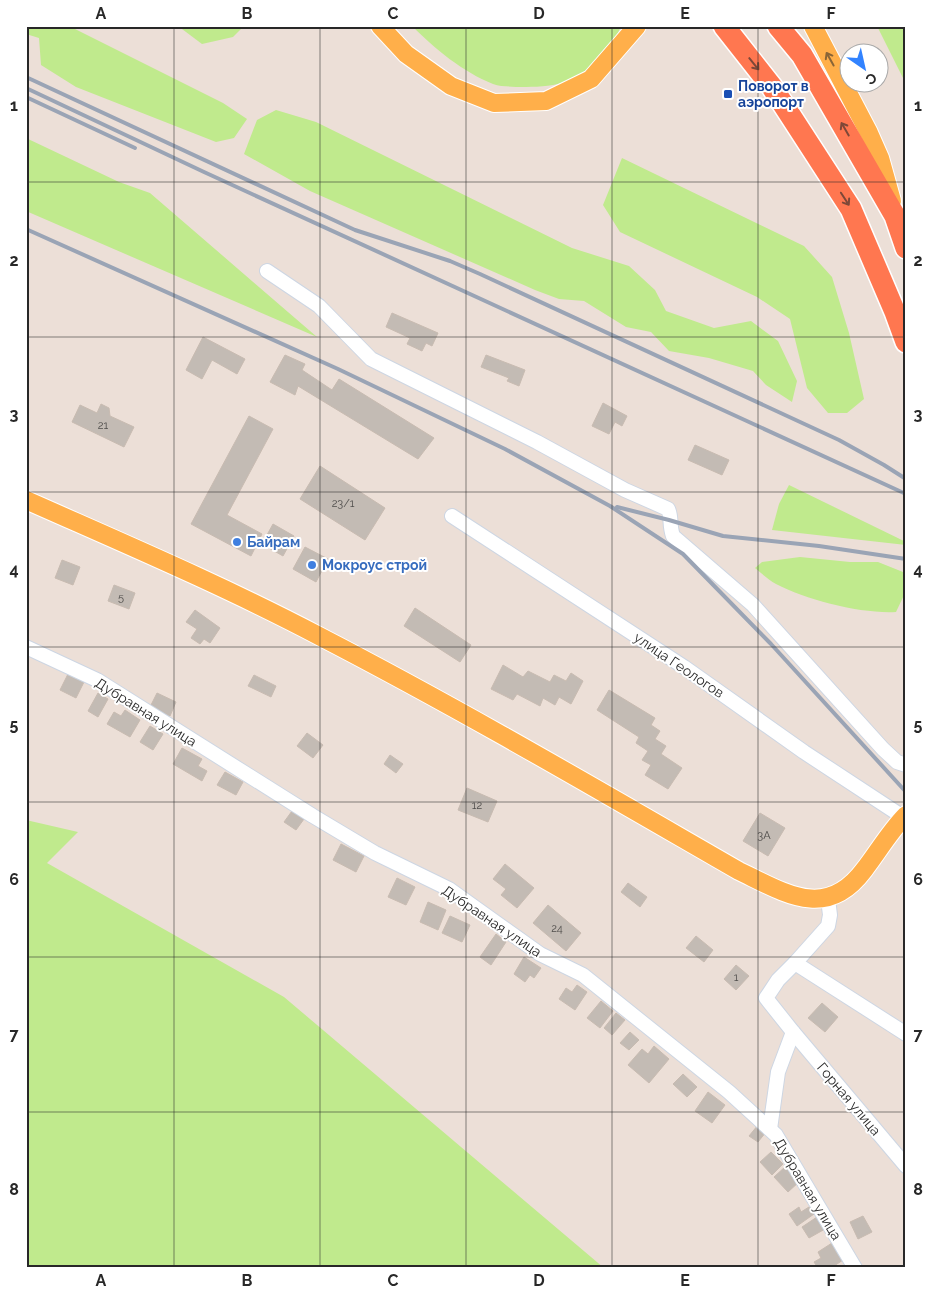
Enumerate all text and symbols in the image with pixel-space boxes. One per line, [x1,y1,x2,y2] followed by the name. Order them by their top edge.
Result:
[96,4,107,23] text: A
[242,4,253,23] text: B
[388,4,399,23] text: C
[533,4,545,23] text: D
[680,4,690,23] text: E
[826,4,836,23] text: F
[840,42,890,92] north arrow
[824,53,834,67] one-way arrow
[749,57,760,70] one-way arrow
[862,69,880,88] text: С
[738,78,809,110] place label: Поворот в аэропорт
[722,88,734,100] marker: Поворот в аэропорт
[10,96,18,115] text: 1
[914,96,922,115] text: 1
[839,122,849,136] one-way arrow
[840,192,850,206] one-way arrow
[9,251,19,270] text: 2
[913,251,923,270] text: 2
[10,405,19,424] text: 3
[914,405,923,424] text: 3
[98,419,109,432] house number: 21
[332,497,355,510] house number: 23/1
[247,534,300,550] place label: Байрам
[231,536,243,548] marker: Байрам
[322,557,427,573] place label: Мокроус строй
[306,559,318,571] marker: Мокроус строй
[9,560,19,579] text: 4
[913,560,923,579] text: 4
[118,591,124,604] house number: 5
[631,629,727,701] street label: улица Геологов
[92,674,200,750] street label: Дубравная улица
[10,715,19,734] text: 5
[914,715,923,734] text: 5
[472,799,482,812] house number: 12
[757,829,771,842] house number: 3А
[9,870,19,889] text: 6
[913,870,923,889] text: 6
[439,882,545,960] street label: Дубравная улица
[551,922,563,935] house number: 24
[734,971,739,984] house number: 1
[10,1025,19,1044] text: 7
[914,1025,923,1044] text: 7
[814,1059,884,1139] street label: Горная улица
[771,1135,845,1243] street label: Дубравная улица
[9,1180,19,1199] text: 8
[913,1180,923,1199] text: 8
[96,1271,107,1290] text: A
[242,1271,253,1290] text: B
[388,1271,399,1290] text: C
[533,1271,545,1290] text: D
[680,1271,690,1290] text: E
[826,1271,836,1290] text: F

